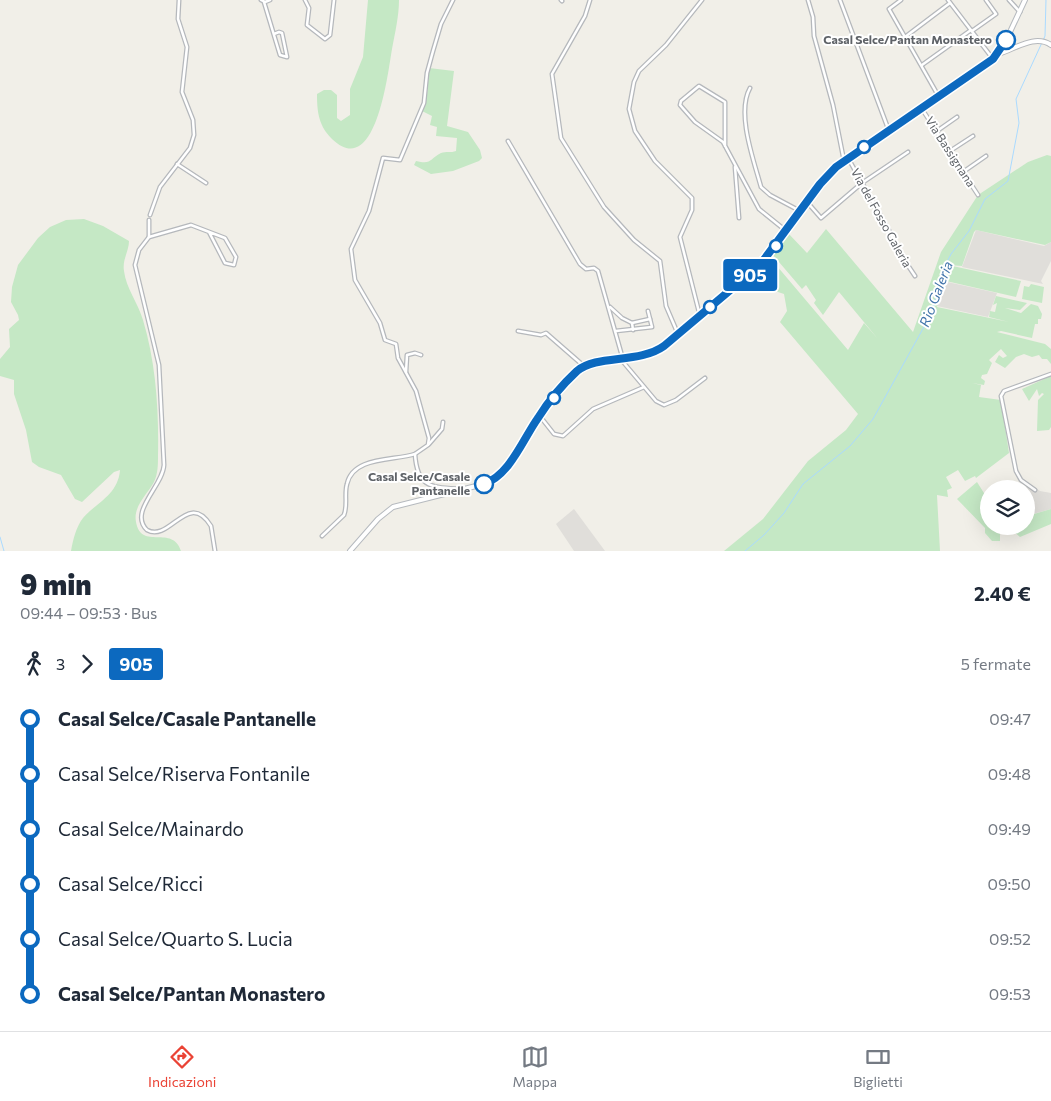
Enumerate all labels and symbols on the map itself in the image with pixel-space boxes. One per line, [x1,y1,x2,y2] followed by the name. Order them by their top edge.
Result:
[996,30,1016,50] marker: Casal Selce/Pantan Monastero
[823,32,992,46] place label: Casal Selce/Pantan Monastero
[923,114,979,189] street label: Via Bassignana
[857,140,871,154] unlabelled marker
[849,166,915,270] street label: Via del Fosso Galeria
[769,239,783,253] unlabelled marker
[721,259,779,291] line badge: 905
[915,259,956,329] water label: Rio Galeria
[703,300,717,314] unlabelled marker
[547,391,561,405] unlabelled marker
[368,469,470,497] place label: Casal Selce/Casale Pantanelle
[474,474,494,494] marker: Casal Selce/Casale Pantanelle

